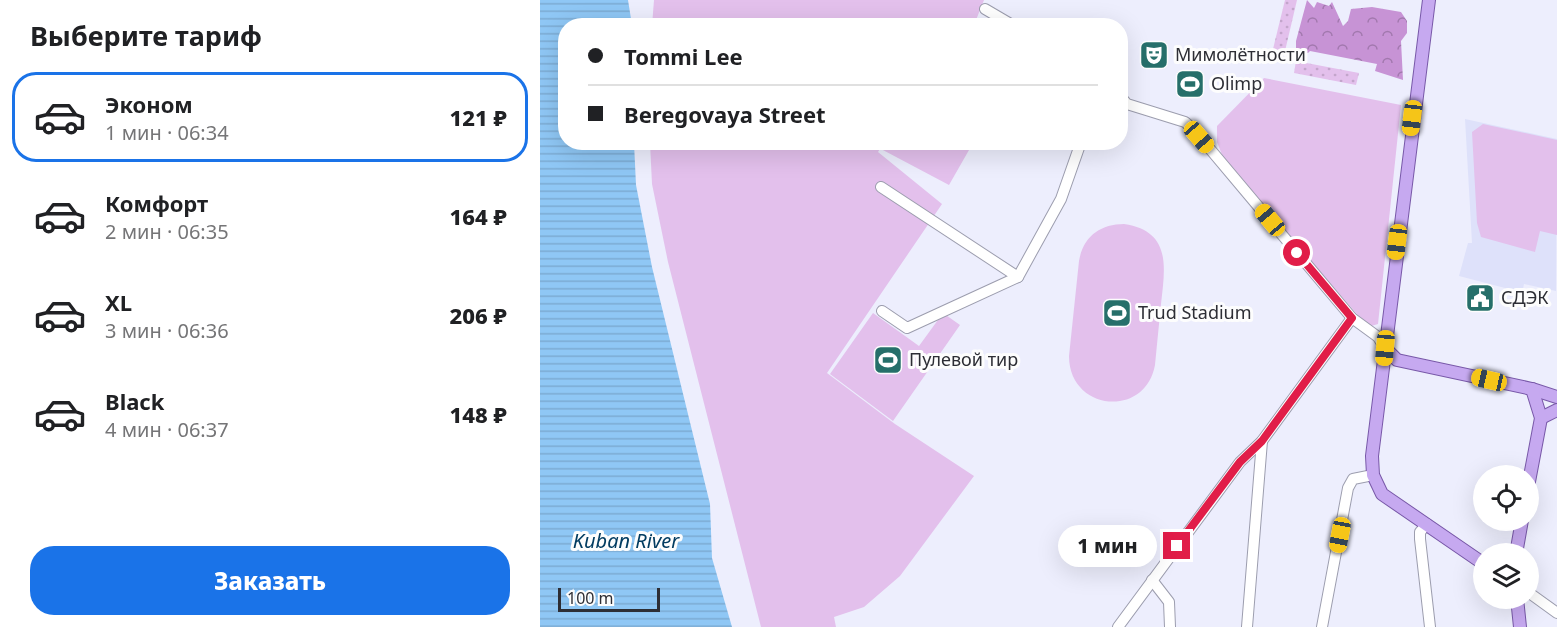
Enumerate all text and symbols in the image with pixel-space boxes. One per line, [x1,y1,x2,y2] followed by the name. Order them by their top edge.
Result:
[30,17,262,54] text: Выберите тариф
[1138,39,1170,71] theatre icon: Мимолётности
[624,41,743,71] text: Tommi Lee
[1175,42,1306,66] place label: Мимолётности
[1174,68,1206,100] sports icon: Olimp
[1211,71,1262,95] place label: Olimp
[105,89,193,119] text: Эконом
[33,90,87,144] icon: car
[624,99,826,129] text: Beregovaya Street
[1401,99,1423,137] car
[450,102,507,132] text: 121 ₽
[1180,118,1218,156] car
[105,119,229,146] text: 1 мин · 06:34
[105,188,208,218] text: Комфорт
[33,189,87,243] icon: car
[1252,200,1288,240] car
[450,201,507,231] text: 164 ₽
[105,218,229,245] text: 2 мин · 06:35
[1386,223,1408,261] car
[1283,239,1310,266] route start
[1464,282,1496,314] public building icon: СДЭК
[1501,285,1549,309] place label: СДЭК
[105,287,132,317] text: XL
[33,288,87,342] icon: car
[1101,297,1133,329] sports icon: Trud Stadium
[450,300,507,330] text: 206 ₽
[1138,300,1252,324] place label: Trud Stadium
[105,317,229,344] text: 3 мин · 06:36
[1374,329,1396,367] car
[872,344,904,376] sports icon: Пулевой тир
[909,347,1018,371] place label: Пулевой тир
[1469,367,1509,393] car
[105,386,164,416] text: Black
[33,387,87,441] icon: car
[450,399,507,429] text: 148 ₽
[105,416,229,443] text: 4 мин · 06:37
[1473,465,1539,609] map controls
[1473,465,1539,531] button: locate
[1328,516,1352,554] car
[1057,525,1156,567] callout: 1 мин
[573,527,680,554] water label: Kuban River
[1077,532,1138,559] text: 1 мин
[1163,532,1190,559] route end
[1473,543,1539,609] button: layers
[30,546,510,615] button: Заказать
[558,585,660,612] scale bar
[567,587,614,609] text: 100 m

